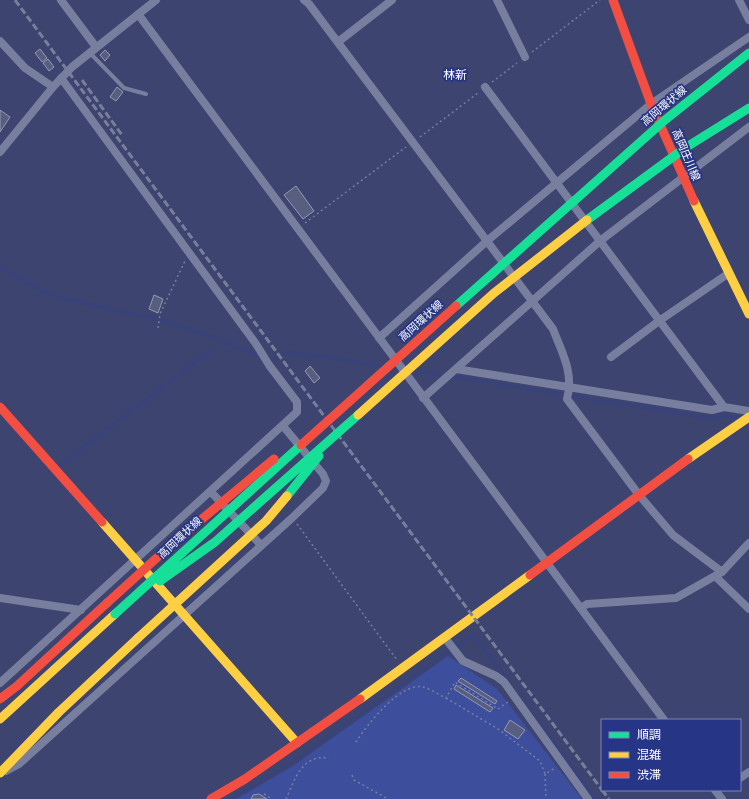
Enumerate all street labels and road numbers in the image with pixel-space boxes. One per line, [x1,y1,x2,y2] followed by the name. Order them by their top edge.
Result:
[639,83,689,129] street label: 高岡環状線
[669,127,703,183] street label: 高岡庄川線
[396,298,446,344] street label: 高岡環状線
[155,514,205,562] street label: 高岡環状線

